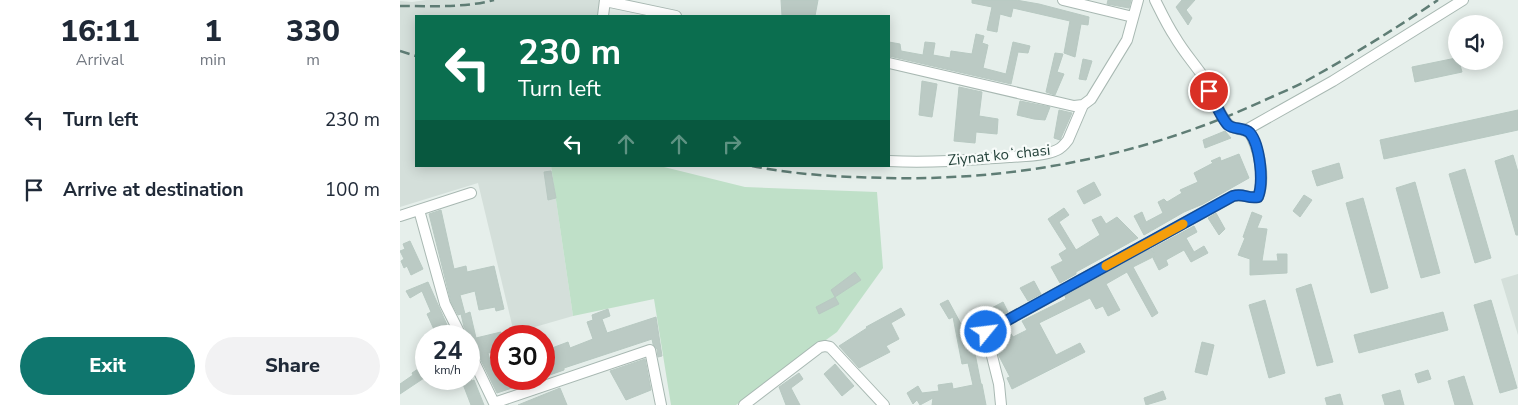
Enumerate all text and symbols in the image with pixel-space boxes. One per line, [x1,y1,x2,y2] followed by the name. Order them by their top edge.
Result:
[60,11,140,52] text: 16:11
[204,11,222,52] text: 1
[286,11,340,52] text: 330
[1448,15,1503,70] map controls
[1448,15,1503,70] button: sound
[518,29,621,76] text: 230 m
[435,35,500,100] icon: left
[76,49,124,71] text: Arrival
[200,49,226,71] text: min
[306,49,320,71] text: m
[1188,70,1230,112] pin
[518,74,601,104] text: Turn left
[1195,77,1223,105] icon: arrive
[20,106,48,134] icon: left
[63,107,138,133] text: Turn left
[325,107,380,133] text: 230 m
[559,130,587,158] icon: left
[612,130,640,158] icon: ahead
[665,130,693,158] icon: ahead
[718,130,746,158] icon: right
[947,140,1051,170] street label: Ziynat koʻchasi
[20,176,48,204] icon: arrive
[63,177,244,203] text: Arrive at destination
[325,177,380,203] text: 100 m
[959,305,1011,357] position arrow
[490,325,555,390] speed limit sign: 30
[432,334,463,368] text: 24
[20,337,195,395] button: Exit
[205,337,380,395] button: Share
[434,362,461,378] text: km/h

